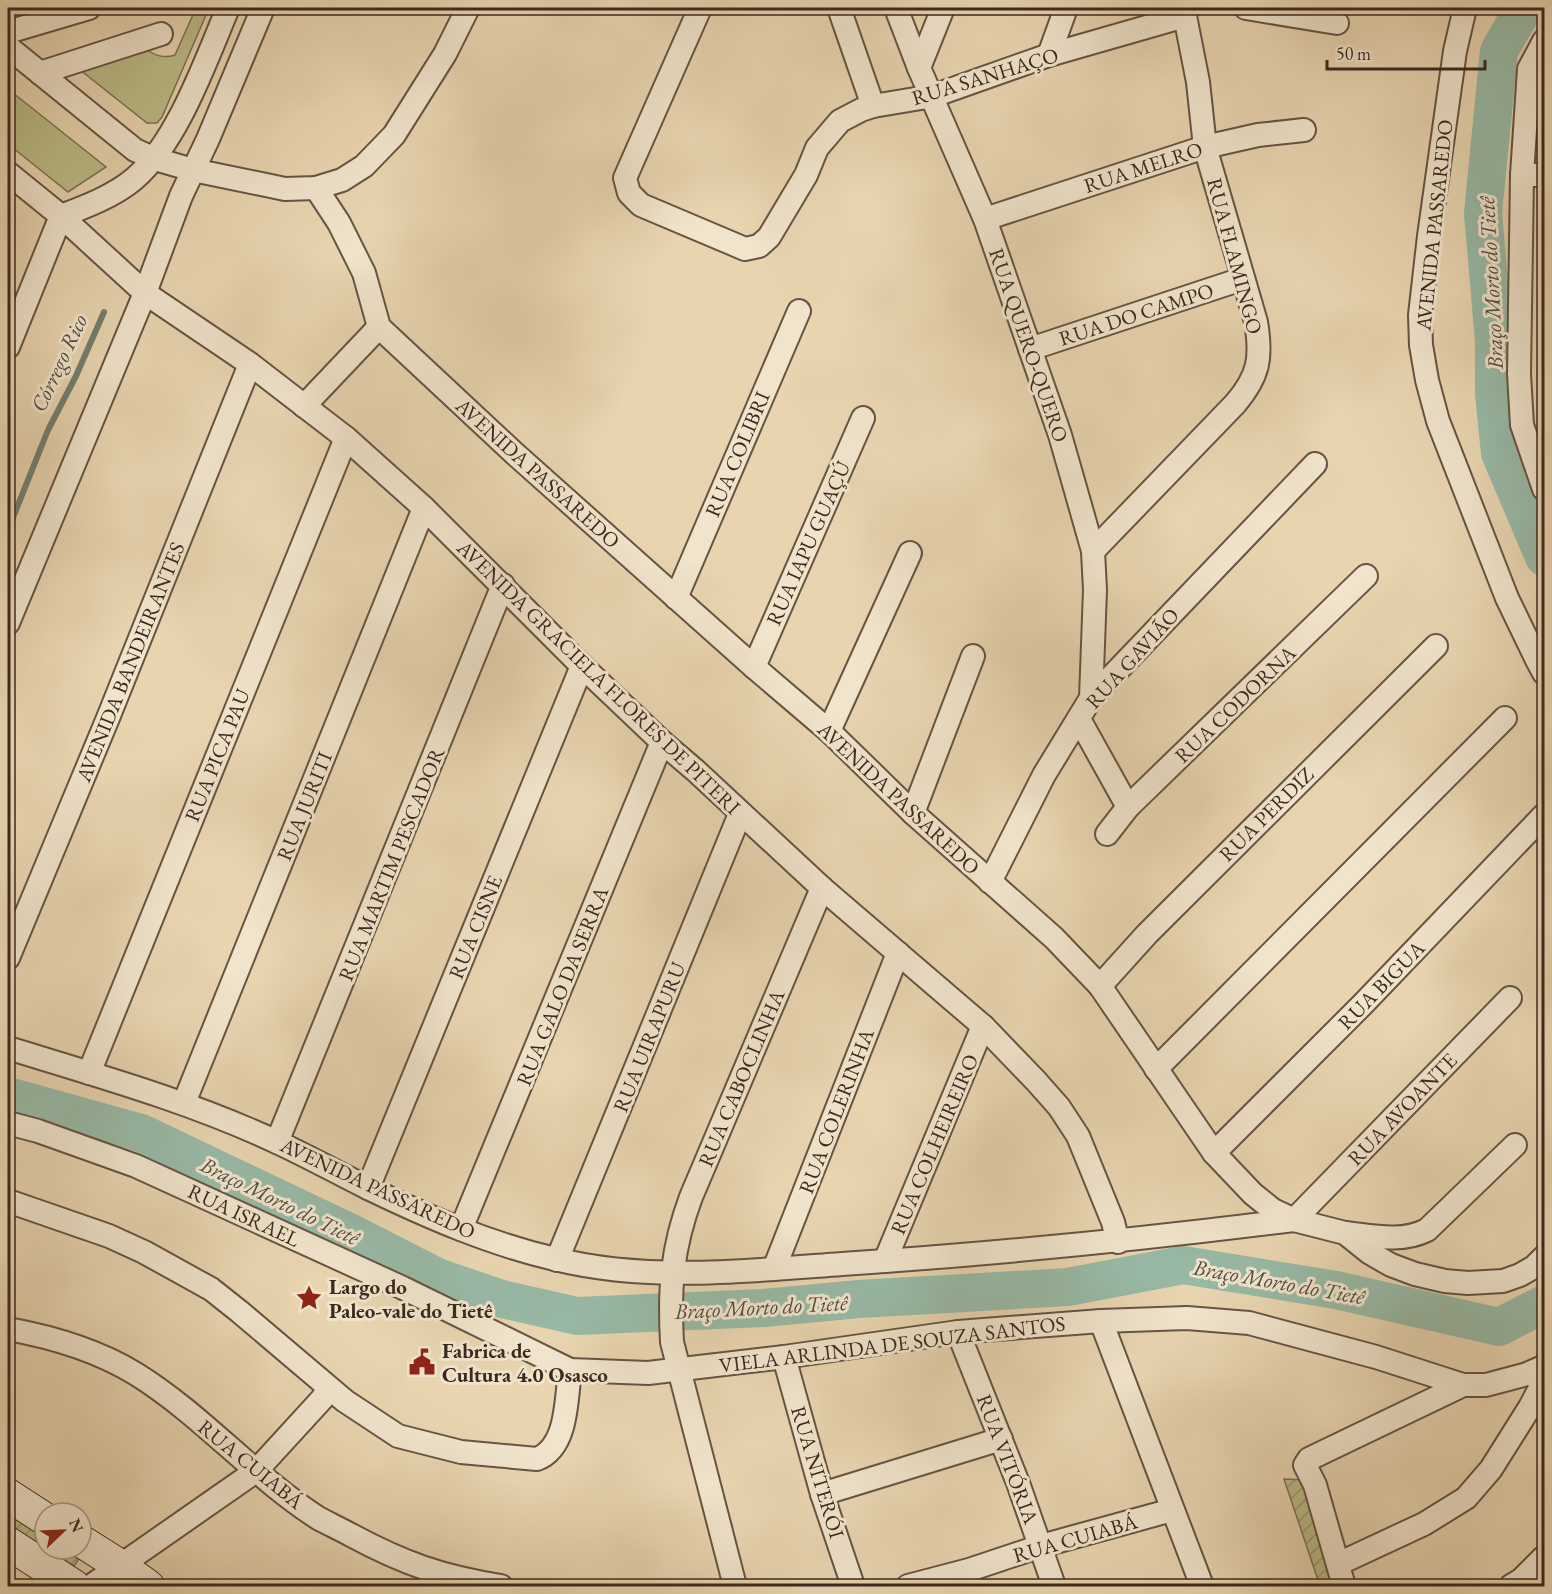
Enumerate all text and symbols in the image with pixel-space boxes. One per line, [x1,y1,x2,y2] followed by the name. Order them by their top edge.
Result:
[1327,33,1484,71] scale bar
[908,41,1062,111] street label: RUA SANHAÇO
[1336,42,1371,65] text: 50 m
[1409,118,1459,333] street label: AVENIDA PASSAREDO
[1080,135,1206,199] street label: RUA MELRO
[1201,175,1269,337] street label: RUA FLAMINGO
[1472,194,1510,371] water label: Braço Morto do Tietê
[982,244,1075,446] street label: RUA QUERO-QUERO
[1055,276,1217,352] street label: RUA DO CAMPO
[24,310,94,416] water label: Córrego Rico
[698,387,776,521] street label: RUA COLIBRI
[449,391,626,554] street label: AVENIDA PASSAREDO
[760,456,857,629] street label: RUA IAPU GUAÇÚ
[451,533,746,820] street label: AVENIDA GRACIELA FLORES DE PITERI
[69,538,191,787] street label: AVENIDA BANDEIRANTES
[1079,602,1185,714] street label: RUA GAVIÃO
[1169,639,1302,769] street label: RUA CODORNA
[178,684,256,826] street label: RUA PICA PAU
[811,715,986,880] street label: AVENIDA PASSAREDO
[332,742,451,985] street label: RUA MARTIM PESCADOR
[270,748,338,864] street label: RUA JURITI
[1213,761,1319,867] street label: RUA PERDIZ
[442,871,508,983] street label: RUA CISNE
[510,882,614,1090] street label: RUA GALO DA SERRA
[1332,934,1431,1035] street label: RUA BIGUA
[607,957,692,1116] street label: RUA UIRAPURU
[692,985,791,1170] street label: RUA CABOCLINHA
[792,1024,880,1197] street label: RUA COLERINHA
[1341,1047,1463,1171] street label: RUA AVOANTE
[884,1050,984,1238] street label: RUA COLHEIREIRO
[275,1130,480,1245] street label: AVENIDA PASSAREDO
[195,1150,365,1253] water label: Braço Morto do Tietê
[184,1177,305,1253] street label: RUA ISRAEL
[1190,1253,1368,1312] water label: Braço Morto do Tietê
[329,1273,493,1324] place label: Largo do Paleo-vale do Tietê
[294,1283,324,1313] place icon: Largo do Paleo-vale do Tietê
[673,1288,850,1326] water label: Braço Morto do Tietê
[717,1309,1067,1379] street label: VIELA ARLINDA DE SOUZA SANTOS
[442,1337,608,1388] place label: Fabrica de Cultura 4.0 Osasco
[407,1347,437,1377] public building icon: Fabrica de Cultura 4.0 Osasco
[971,1390,1045,1528] street label: RUA VITÓRIA
[785,1403,851,1541] street label: RUA NITERÓI
[193,1413,310,1515] street label: RUA CUIABÁ
[33,1501,93,1561] north arrow
[1010,1507,1141,1569] street label: RUA CUIABÁ
[64,1515,89,1535] text: N

